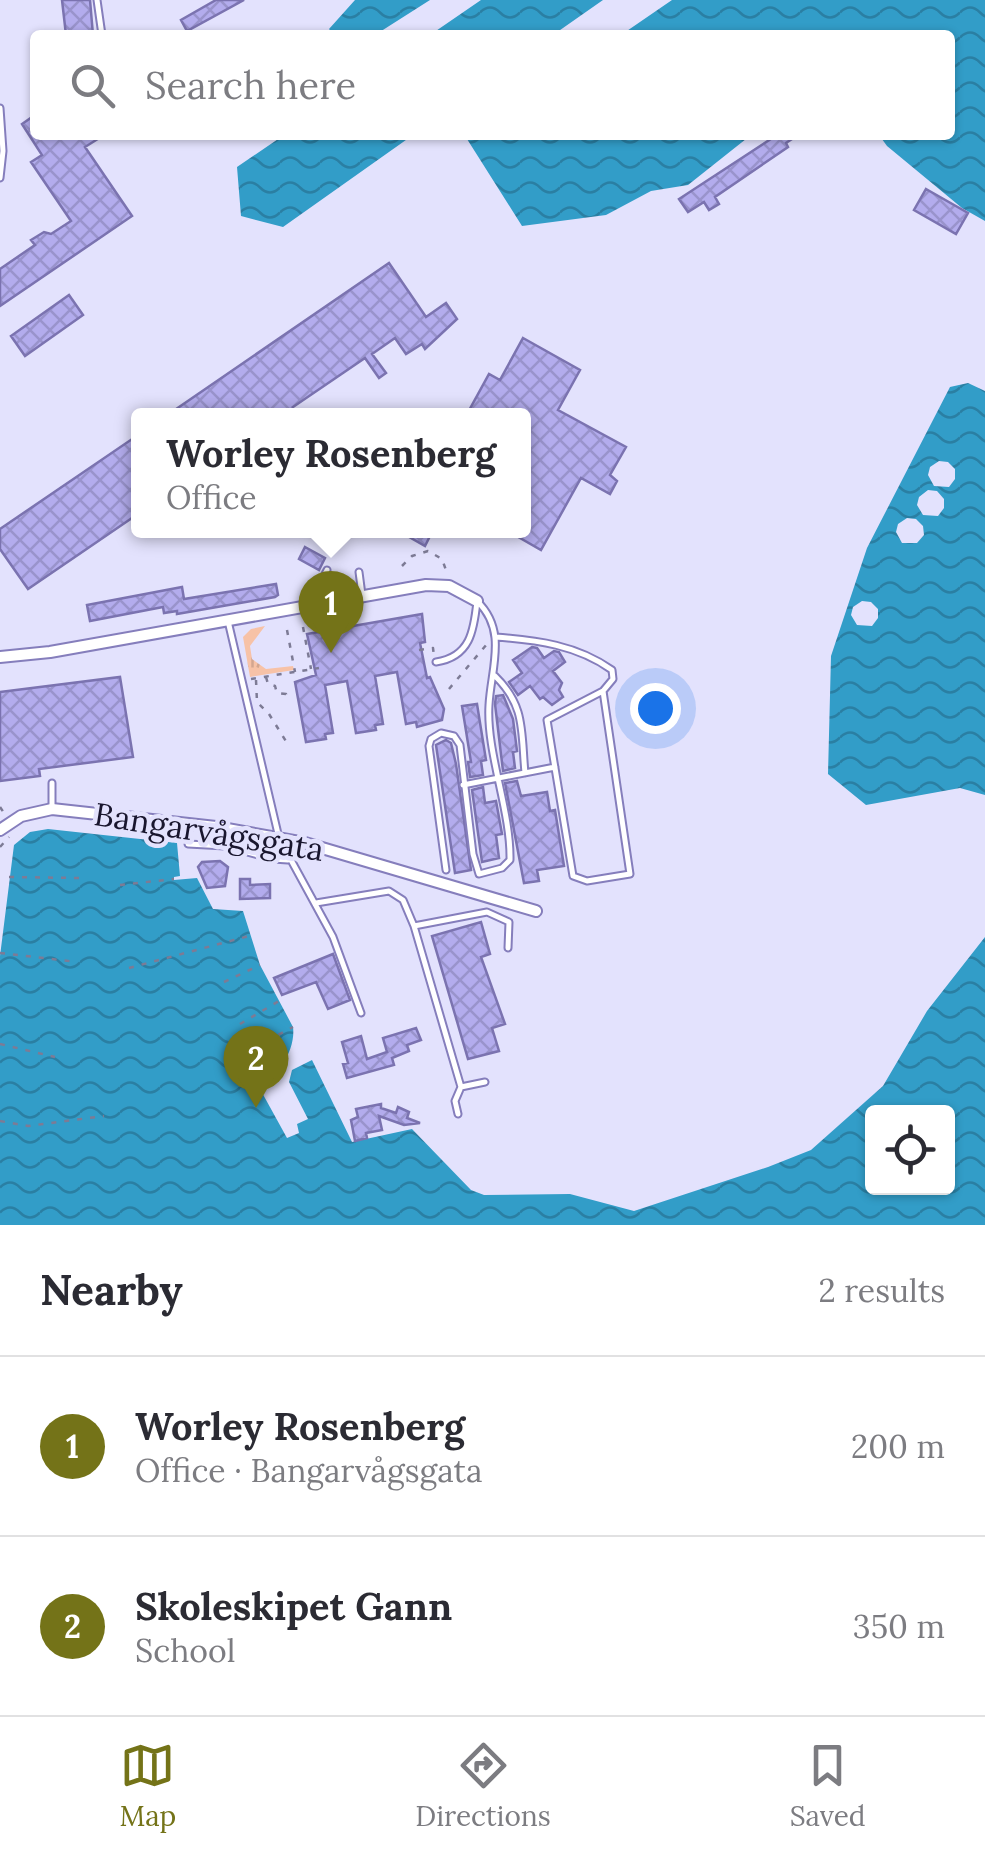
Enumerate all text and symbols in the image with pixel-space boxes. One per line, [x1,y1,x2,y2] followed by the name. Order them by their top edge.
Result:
[30,30,955,140] search box
[65,58,120,113] icon: search
[145,61,356,109] text: Search here
[131,408,531,538] popup
[166,429,496,477] text: Worley Rosenberg
[166,477,257,518] text: Office
[298,570,364,653] pin: 1
[630,683,681,734] your location
[91,793,327,870] street label: Bangarvågsgata
[224,1026,288,1108] pin: 2
[865,1105,955,1195] map controls
[865,1105,955,1195] button: locate
[40,1263,183,1317] text: Nearby
[819,1270,945,1311] text: 2 results
[135,1402,465,1450] text: Worley Rosenberg
[66,1426,79,1467] text: 1
[851,1426,945,1467] text: 200 m
[135,1450,482,1491] text: Office · Bangarvågsgata
[135,1582,452,1630] text: Skoleskipet Gann
[64,1606,81,1647] text: 2
[853,1606,945,1647] text: 350 m
[135,1630,235,1671] text: School
[119,1738,176,1834] tab: Map
[415,1738,551,1834] tab: Directions
[790,1738,866,1834] tab: Saved

